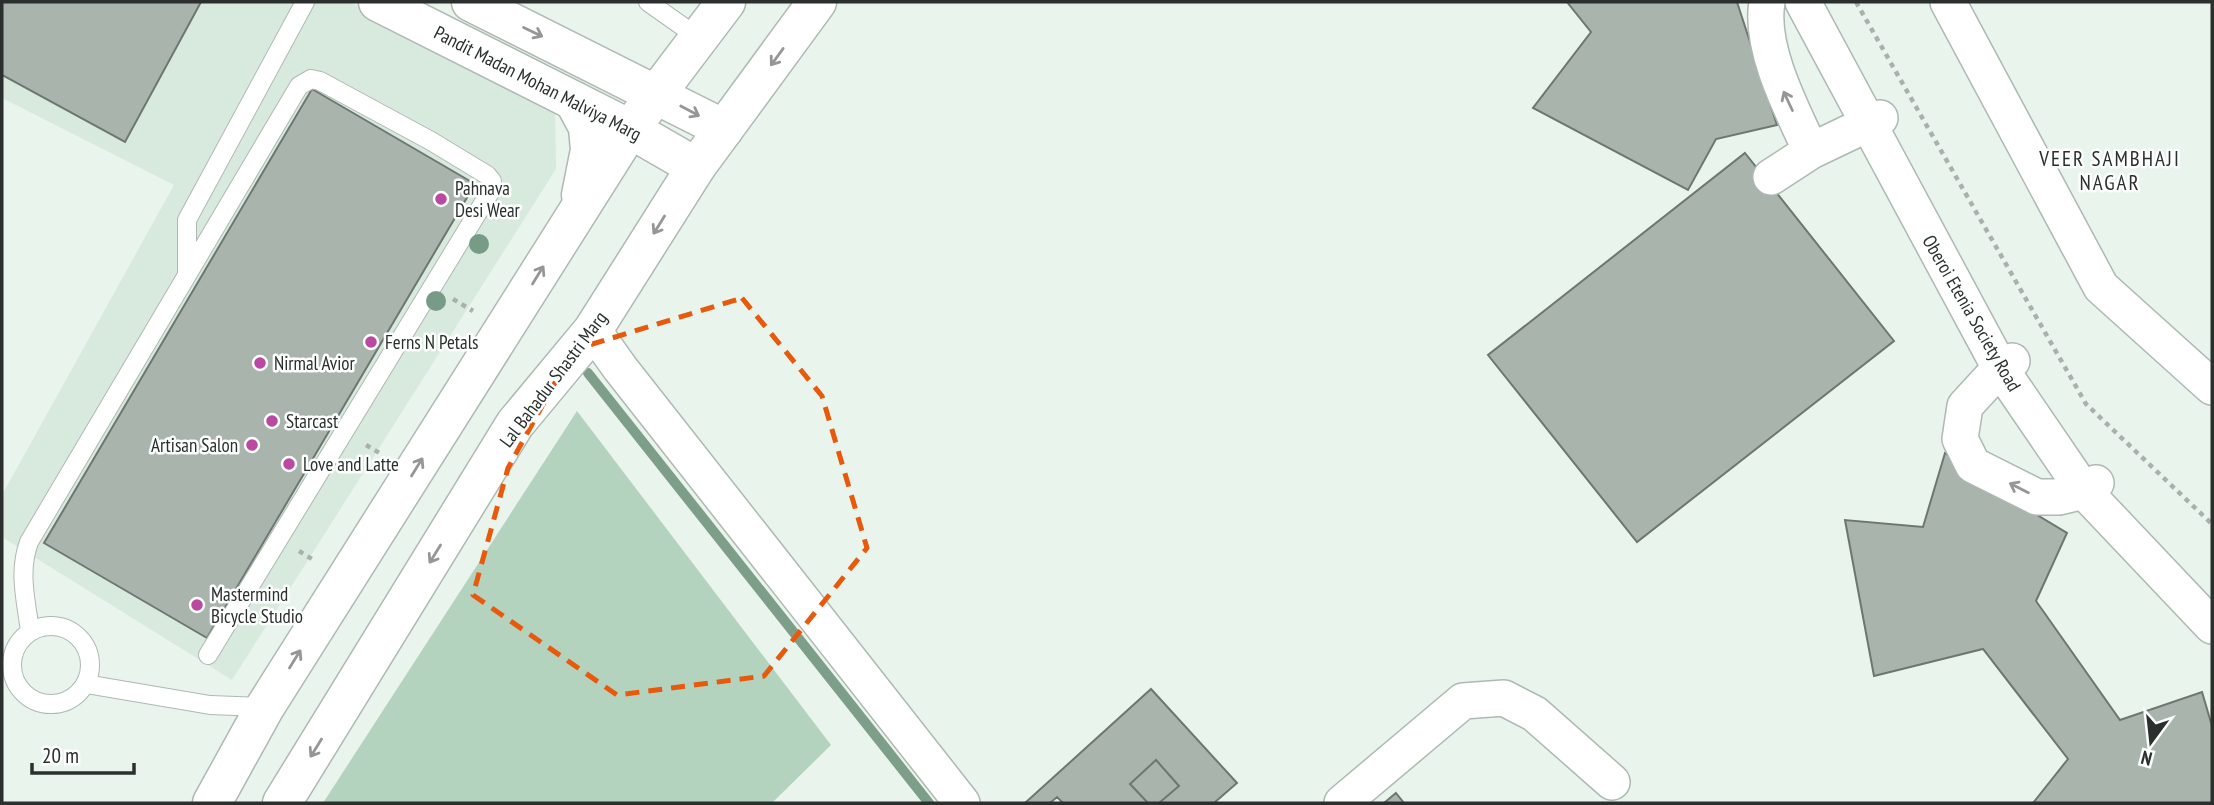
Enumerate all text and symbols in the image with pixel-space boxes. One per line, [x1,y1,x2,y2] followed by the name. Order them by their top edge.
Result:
[430,20,646,146] street label: Pandit Madan Mohan Malviya Marg
[522,26,543,39] one-way arrow
[770,47,784,66] one-way arrow
[1780,91,1794,112] one-way arrow
[680,104,700,118] one-way arrow
[2038,145,2181,196] district label: VEER SAMBHAJI NAGAR
[455,176,521,222] place label: Pahnava Desi Wear
[433,191,449,207] marker: Pahnava Desi Wear
[652,214,666,234] one-way arrow
[1917,231,2027,395] street label: Oberoi Etenia Society Road
[532,265,546,285] one-way arrow
[494,306,612,452] street label: Lal Bahadur Shastri Marg
[385,330,478,354] place label: Ferns N Petals
[363,334,379,350] marker: Ferns N Petals
[274,351,356,375] place label: Nirmal Avior
[252,355,268,371] marker: Nirmal Avior
[286,409,339,433] place label: Starcast
[264,413,280,429] marker: Starcast
[151,433,238,457] place label: Artisan Salon
[244,437,260,453] marker: Artisan Salon
[303,452,399,476] place label: Love and Latte
[281,456,297,472] marker: Love and Latte
[410,458,424,477] one-way arrow
[2009,481,2030,495] one-way arrow
[428,543,442,563] one-way arrow
[211,582,303,628] place label: Mastermind Bicycle Studio
[189,597,205,613] marker: Mastermind Bicycle Studio
[289,650,303,670] one-way arrow
[2116,707,2186,777] north arrow
[32,732,133,776] scale bar
[309,737,323,757] one-way arrow
[42,742,79,769] text: 20 m
[2139,746,2155,771] text: N

